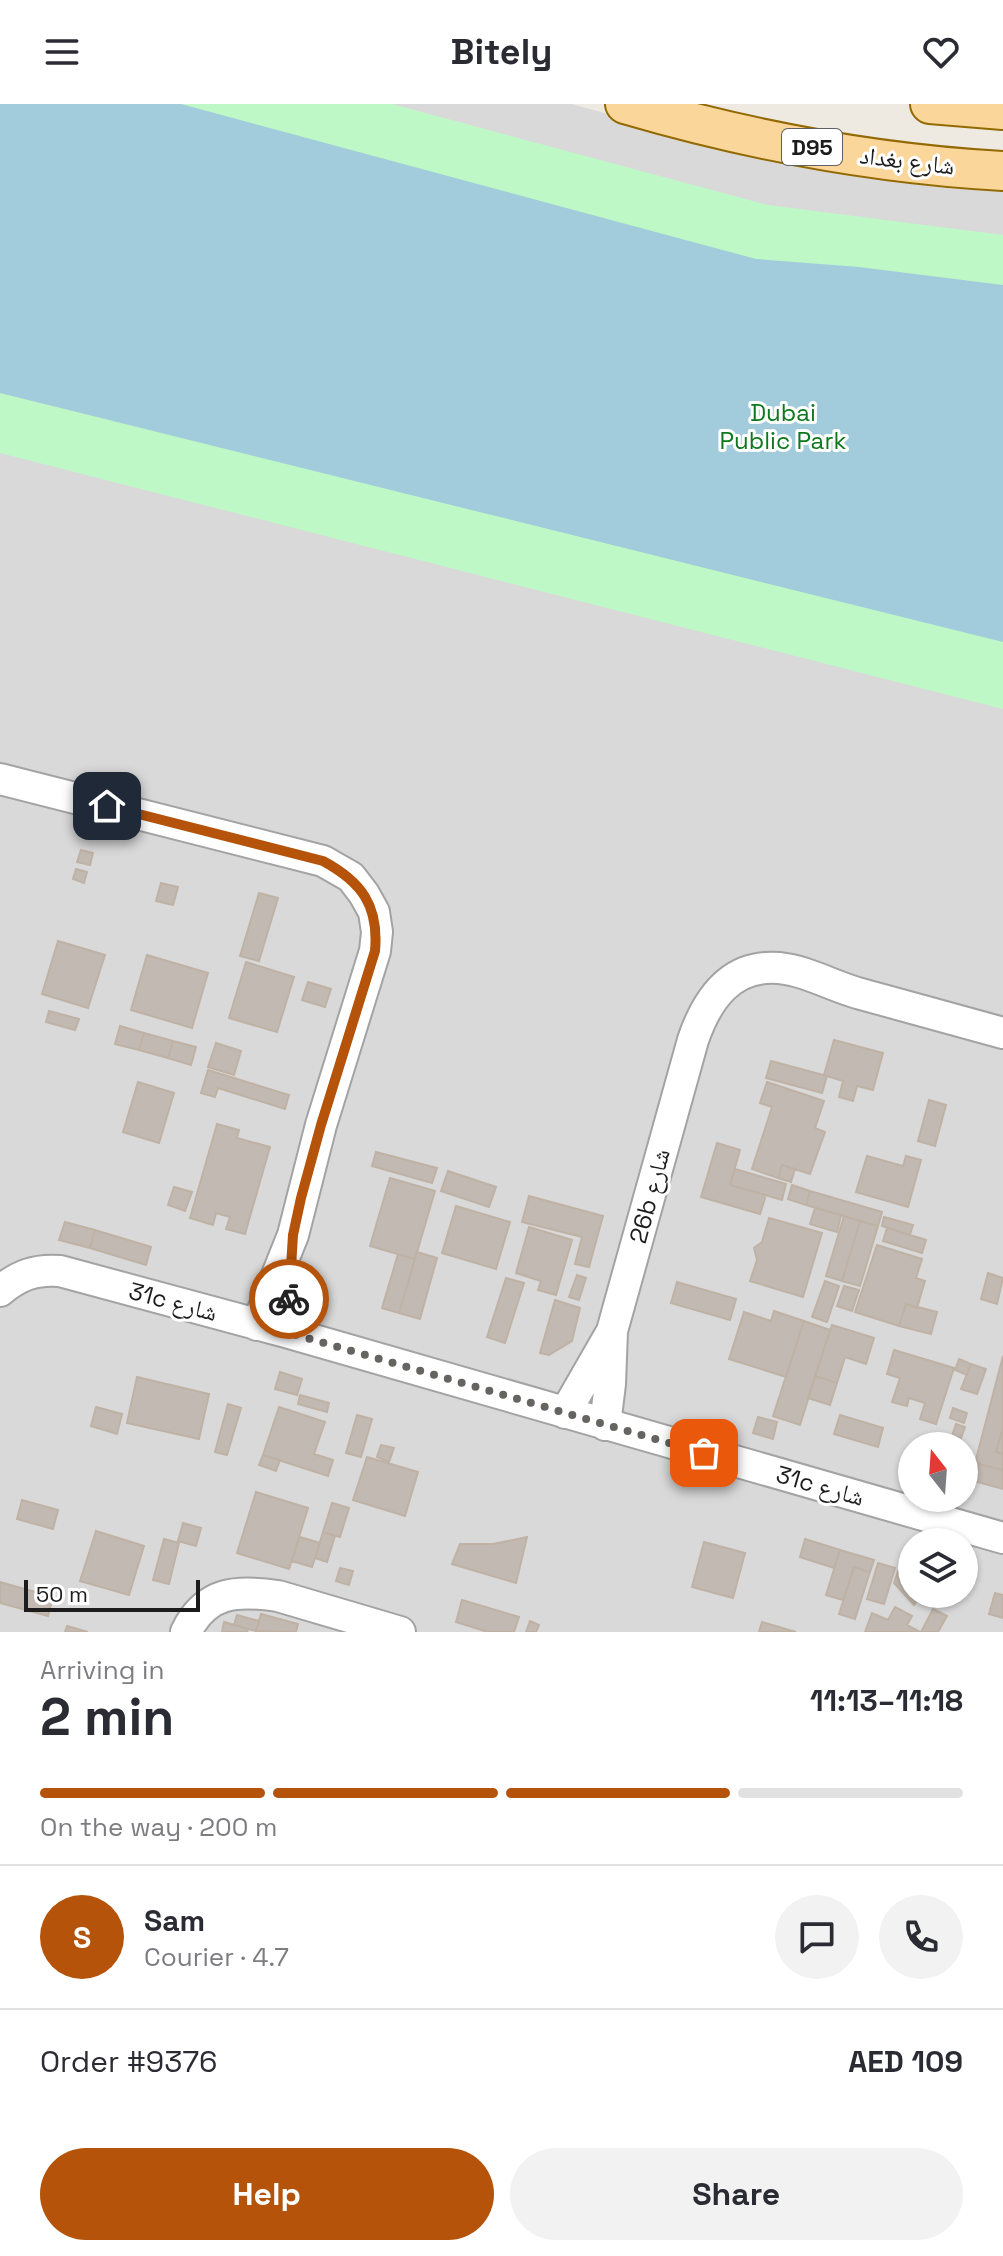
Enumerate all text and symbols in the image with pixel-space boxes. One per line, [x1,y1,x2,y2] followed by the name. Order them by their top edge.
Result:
[451,29,552,75] text: Bitely
[40,30,84,74] icon: menu
[919,30,963,74] icon: heart
[782,129,842,165] road number: D95
[858,139,956,182] street label: شارع بغداد
[720,397,846,456] park label: Dubai Public Park
[73,772,141,840] pin
[85,784,129,828] icon: home
[622,1145,677,1246] street label: 26b شارع
[249,1259,329,1339] courier
[125,1275,221,1328] street label: 31c شارع
[267,1277,311,1321] icon: bike
[670,1419,738,1487] pin
[682,1431,726,1475] icon: bag
[898,1432,978,1512] north arrow
[898,1432,978,1608] map controls
[772,1458,868,1513] street label: 31c شارع
[898,1528,978,1608] button: layers
[24,1576,200,1612] scale bar
[36,1580,88,1608] text: 50 m
[40,1653,164,1687] text: Arriving in
[810,1681,963,1720] text: 11:13–11:18
[40,1684,174,1750] text: 2 min
[40,1810,277,1844] text: On the way · 200 m
[775,1895,859,1979] button: chat
[879,1895,963,1979] button: phone
[144,1901,205,1940] text: Sam
[73,1918,91,1957] text: S
[144,1940,289,1974] text: Courier · 4.7
[40,2042,217,2081] text: Order #9376
[848,2042,963,2081] text: AED 109
[40,2148,494,2240] button: Help
[510,2148,963,2240] button: Share

